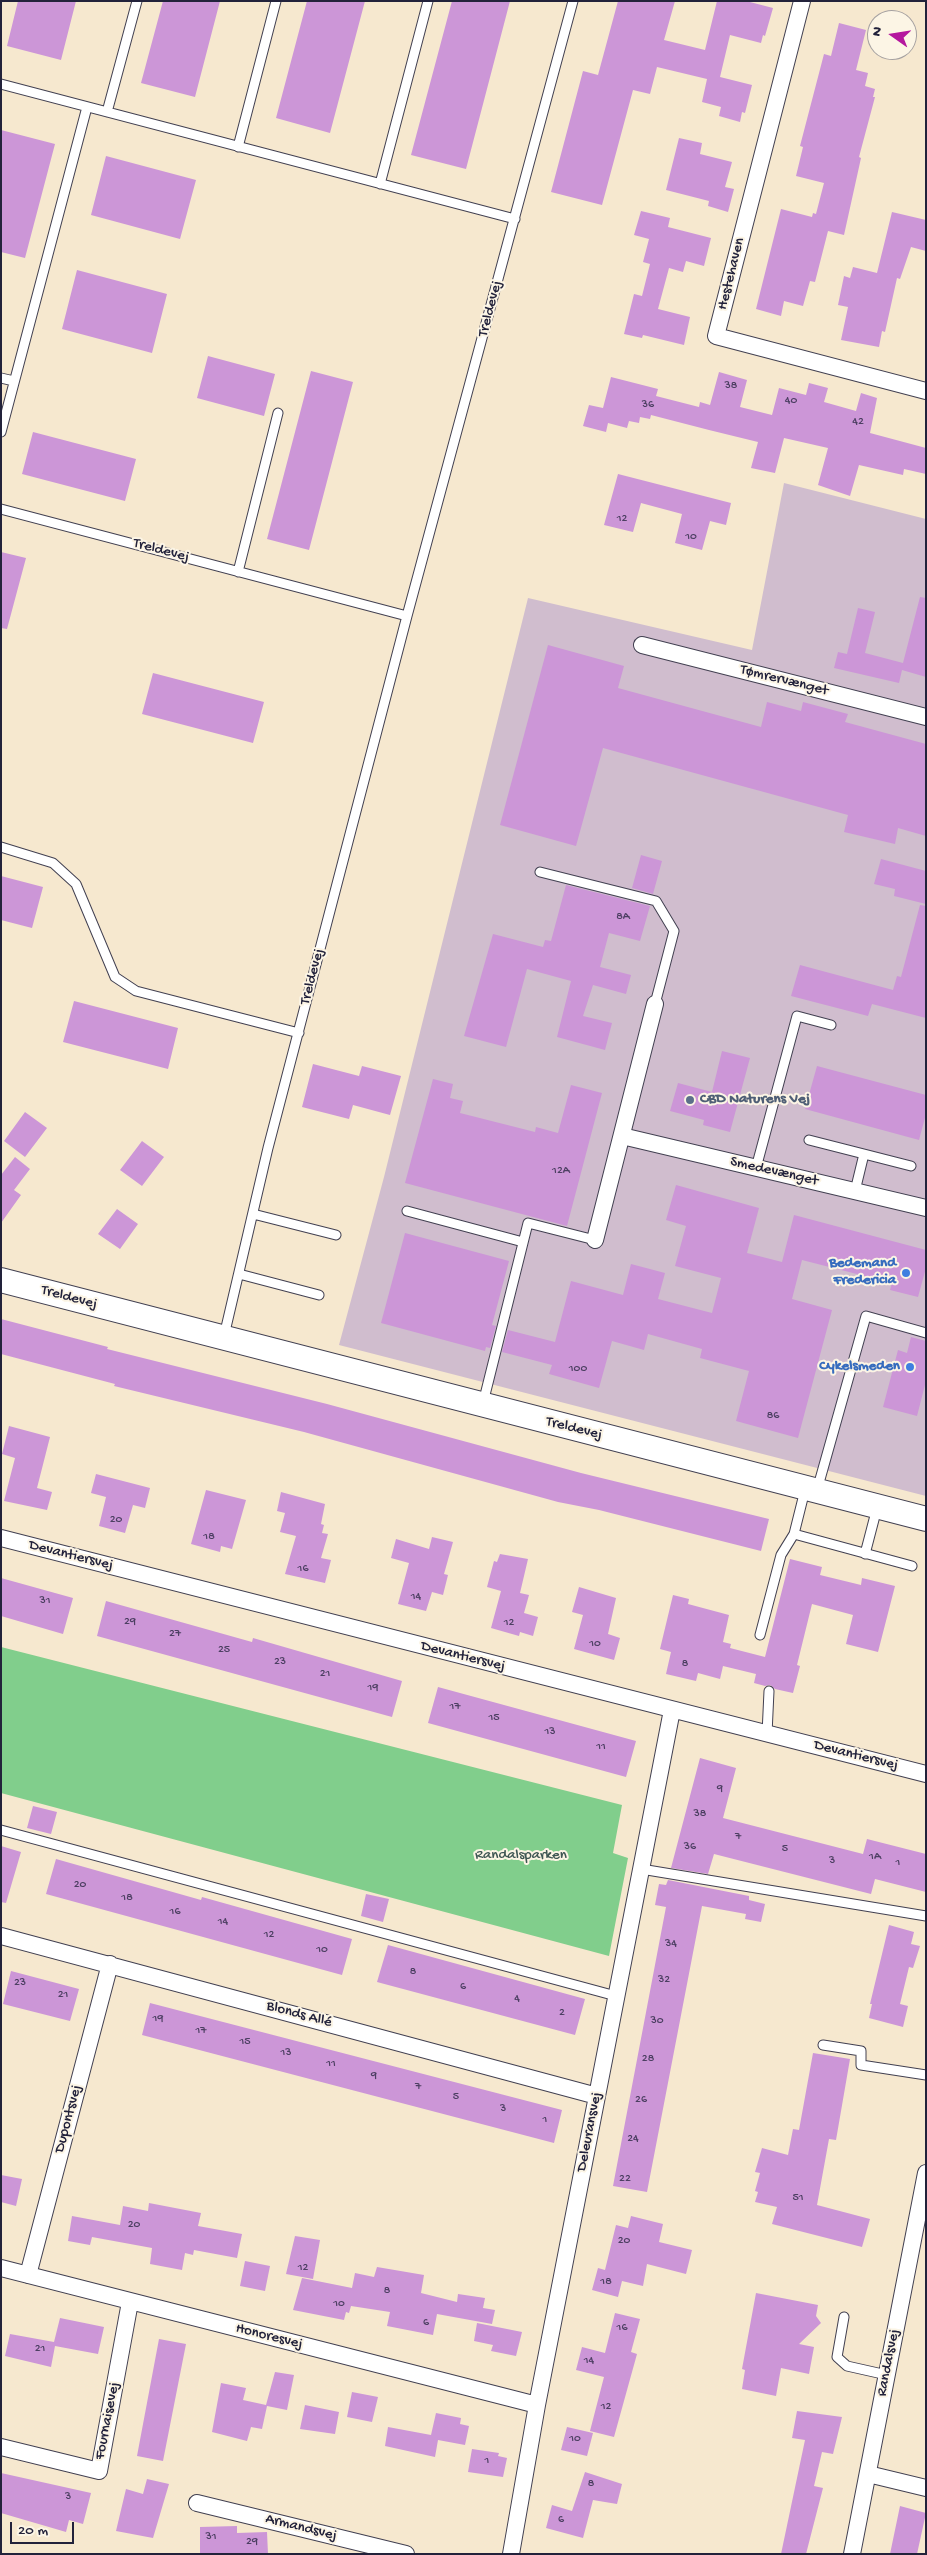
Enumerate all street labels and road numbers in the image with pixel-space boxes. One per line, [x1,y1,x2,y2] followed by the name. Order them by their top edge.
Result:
[714,236,750,312] street label: Hestehaven
[475,279,507,339] street label: Treldevej
[131,535,191,567] street label: Treldevej
[738,661,830,701] street label: Tømrervænget
[297,947,329,1007] street label: Treldevej
[728,1153,820,1191] street label: Smedevænget
[39,1282,99,1314] street label: Treldevej
[544,1413,604,1445] street label: Treldevej
[27,1537,115,1575] street label: Devantiersvej
[419,1638,507,1676] street label: Devantiersvej
[812,1737,900,1775] street label: Devantiersvej
[264,1998,334,2032] street label: Blonds Allé
[51,2083,87,2155] street label: Dupontsvej
[573,2091,607,2173] street label: Deleuransvej
[234,2320,304,2354] street label: Honoresvej
[874,2328,904,2398] street label: Randalsvej
[92,2381,124,2461] street label: Fournaisevej
[263,2510,339,2546] street label: Armandsvej

